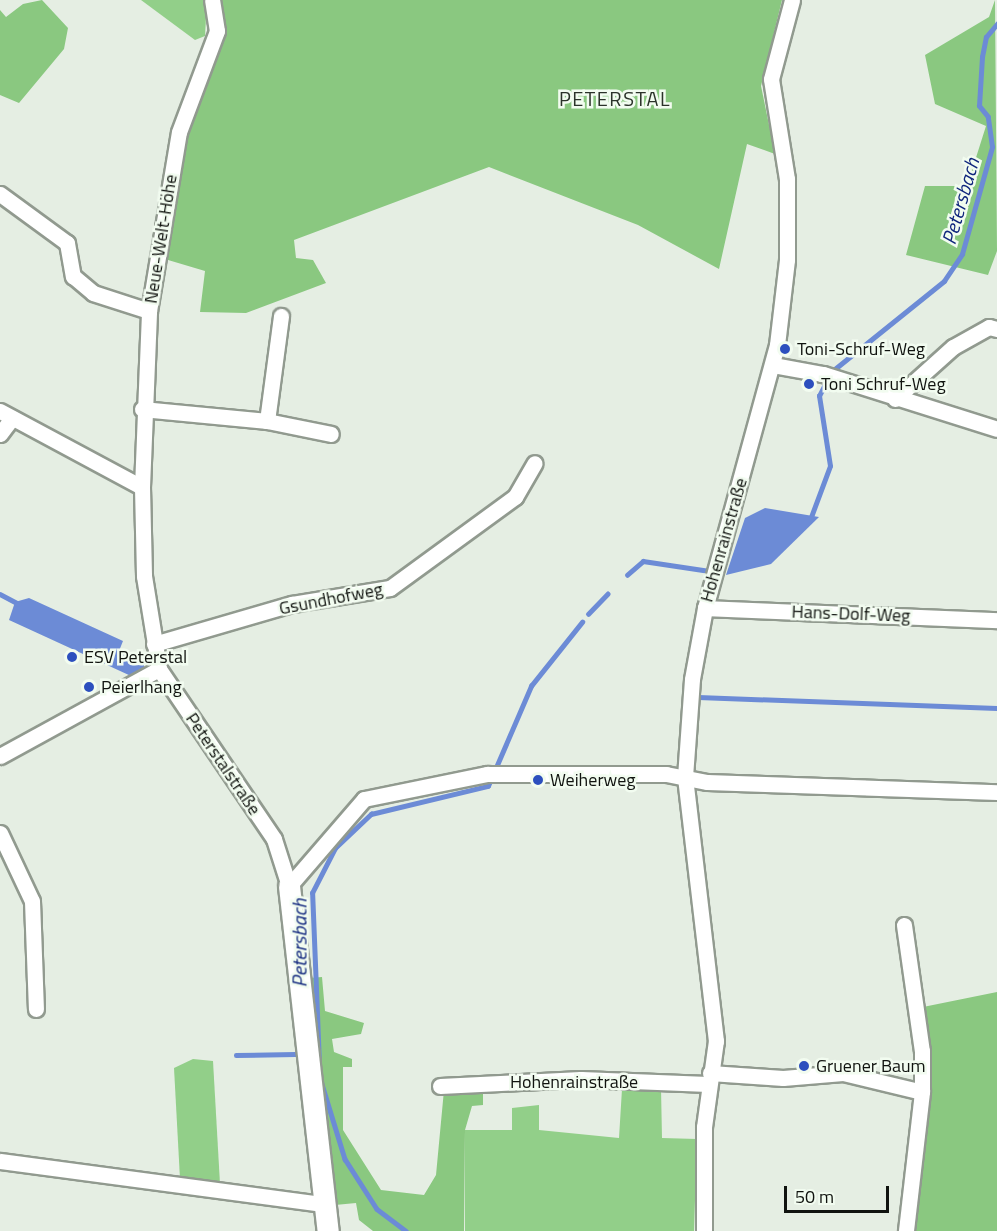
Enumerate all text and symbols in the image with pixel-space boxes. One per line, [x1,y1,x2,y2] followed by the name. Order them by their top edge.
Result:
[559,86,671,110] district label: PETERSTAL
[936,155,984,247] water label: Petersbach
[140,173,182,305] street label: Neue-Welt-Höhe
[797,338,925,360] place label: Toni-Schruf-Weg
[778,342,792,356] marker: Toni-Schruf-Weg
[821,373,946,395] place label: Toni Schruf-Weg
[802,377,816,391] marker: Toni Schruf-Weg
[696,475,752,605] street label: Hohenrainstraße
[277,578,385,620] street label: Gsundhofweg
[791,601,911,627] street label: Hans-Dolf-Weg
[84,646,187,668] place label: ESV Peterstal
[65,650,79,664] marker: ESV Peterstal
[101,676,182,698] place label: Peierlhang
[82,680,96,694] marker: Peierlhang
[181,709,265,819] street label: Peterstalstraße
[550,769,636,791] place label: Weiherweg
[531,773,545,787] marker: Weiherweg
[287,899,311,987] water label: Petersbach
[816,1055,926,1077] place label: Gruener Baum
[797,1059,811,1073] marker: Gruener Baum
[510,1071,638,1093] street label: Hohenrainstraße
[787,1174,892,1212] scale bar
[795,1183,834,1210] text: 50 m

